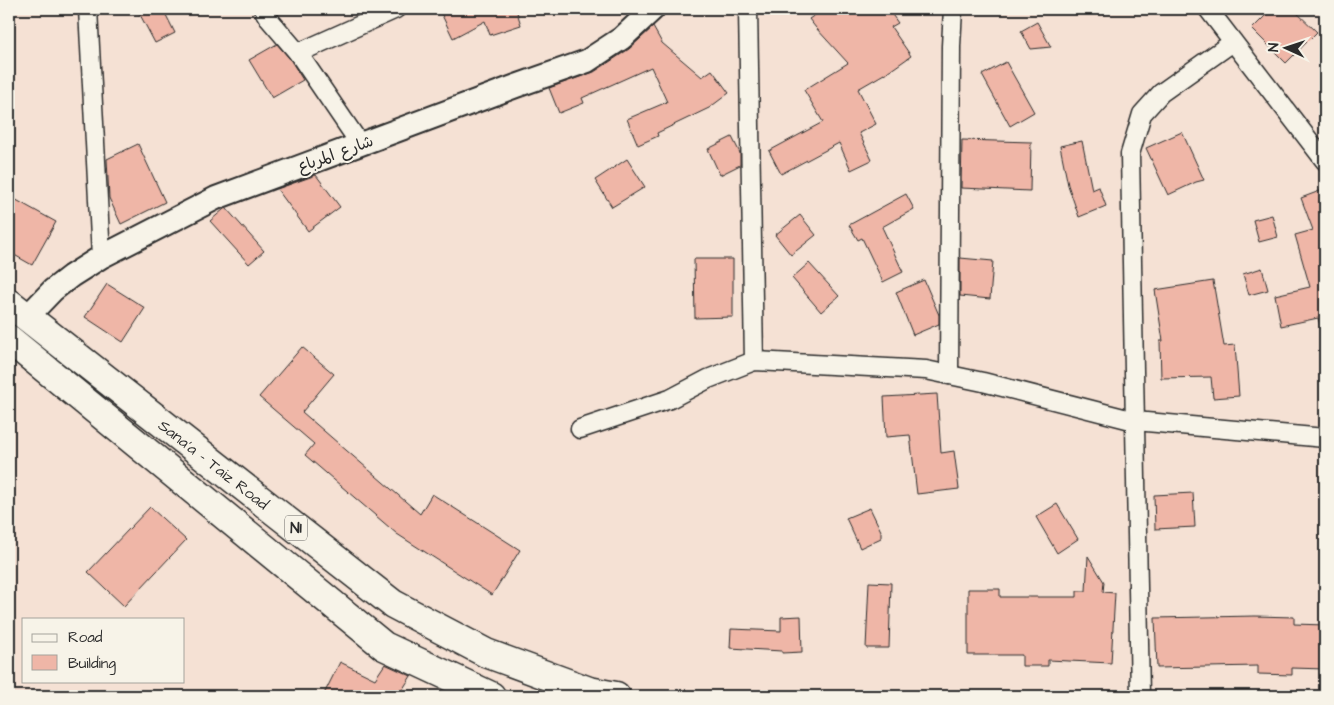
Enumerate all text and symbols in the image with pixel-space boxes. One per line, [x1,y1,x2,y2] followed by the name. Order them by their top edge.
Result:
[1262,22,1312,72] north arrow
[1264,42,1284,52] text: N
[294,130,376,178] street label: شارع المرباع
[154,415,273,515] street label: Sana'a - Taiz Road
[285,516,307,540] road number: N1
[22,618,185,682] legend
[68,627,103,648] text: Road
[68,653,116,675] text: Building

